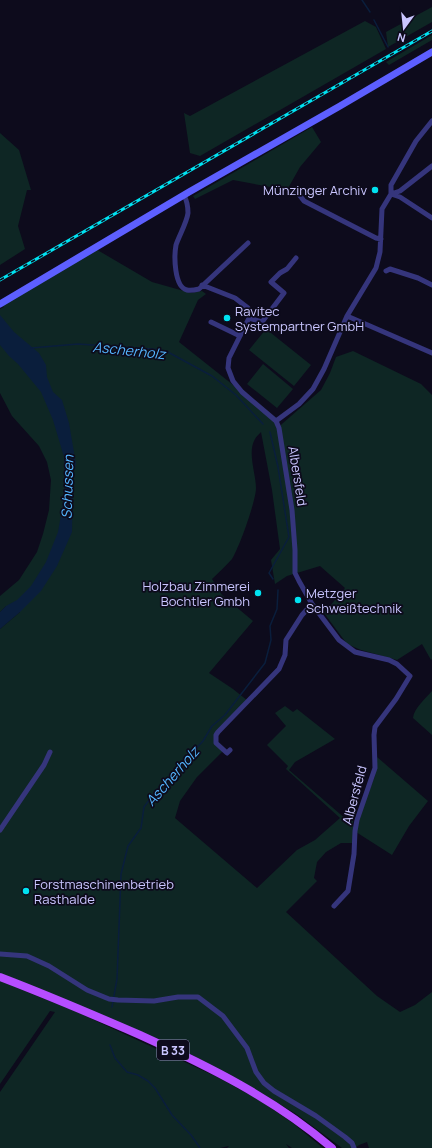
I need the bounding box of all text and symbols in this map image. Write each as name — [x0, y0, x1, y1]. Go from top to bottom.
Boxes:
north arrow — [384, 8, 424, 48]
text: N — [395, 30, 407, 46]
place label: Münzinger Archiv — [263, 181, 367, 199]
marker: Münzinger Archiv — [370, 185, 380, 195]
place label: Ravitec Systempartner GmbH — [235, 302, 364, 335]
marker: Ravitec Systempartner GmbH — [222, 313, 232, 323]
water label: Ascherholz — [92, 337, 168, 363]
street label: Albersfeld — [284, 445, 312, 507]
water label: Schussen — [56, 454, 78, 519]
place label: Holzbau Zimmerei Bochtler Gmbh — [142, 577, 250, 610]
place label: Metzger Schweißtechnik — [306, 584, 402, 617]
marker: Holzbau Zimmerei Bochtler Gmbh — [253, 588, 263, 598]
marker: Metzger Schweißtechnik — [293, 595, 303, 605]
water label: Ascherholz — [141, 741, 204, 810]
street label: Albersfeld — [337, 763, 371, 827]
place label: Forstmaschinenbetrieb Rasthalde — [34, 875, 174, 908]
marker: Forstmaschinenbetrieb Rasthalde — [21, 886, 31, 896]
road number: B 33 — [157, 1040, 189, 1060]

